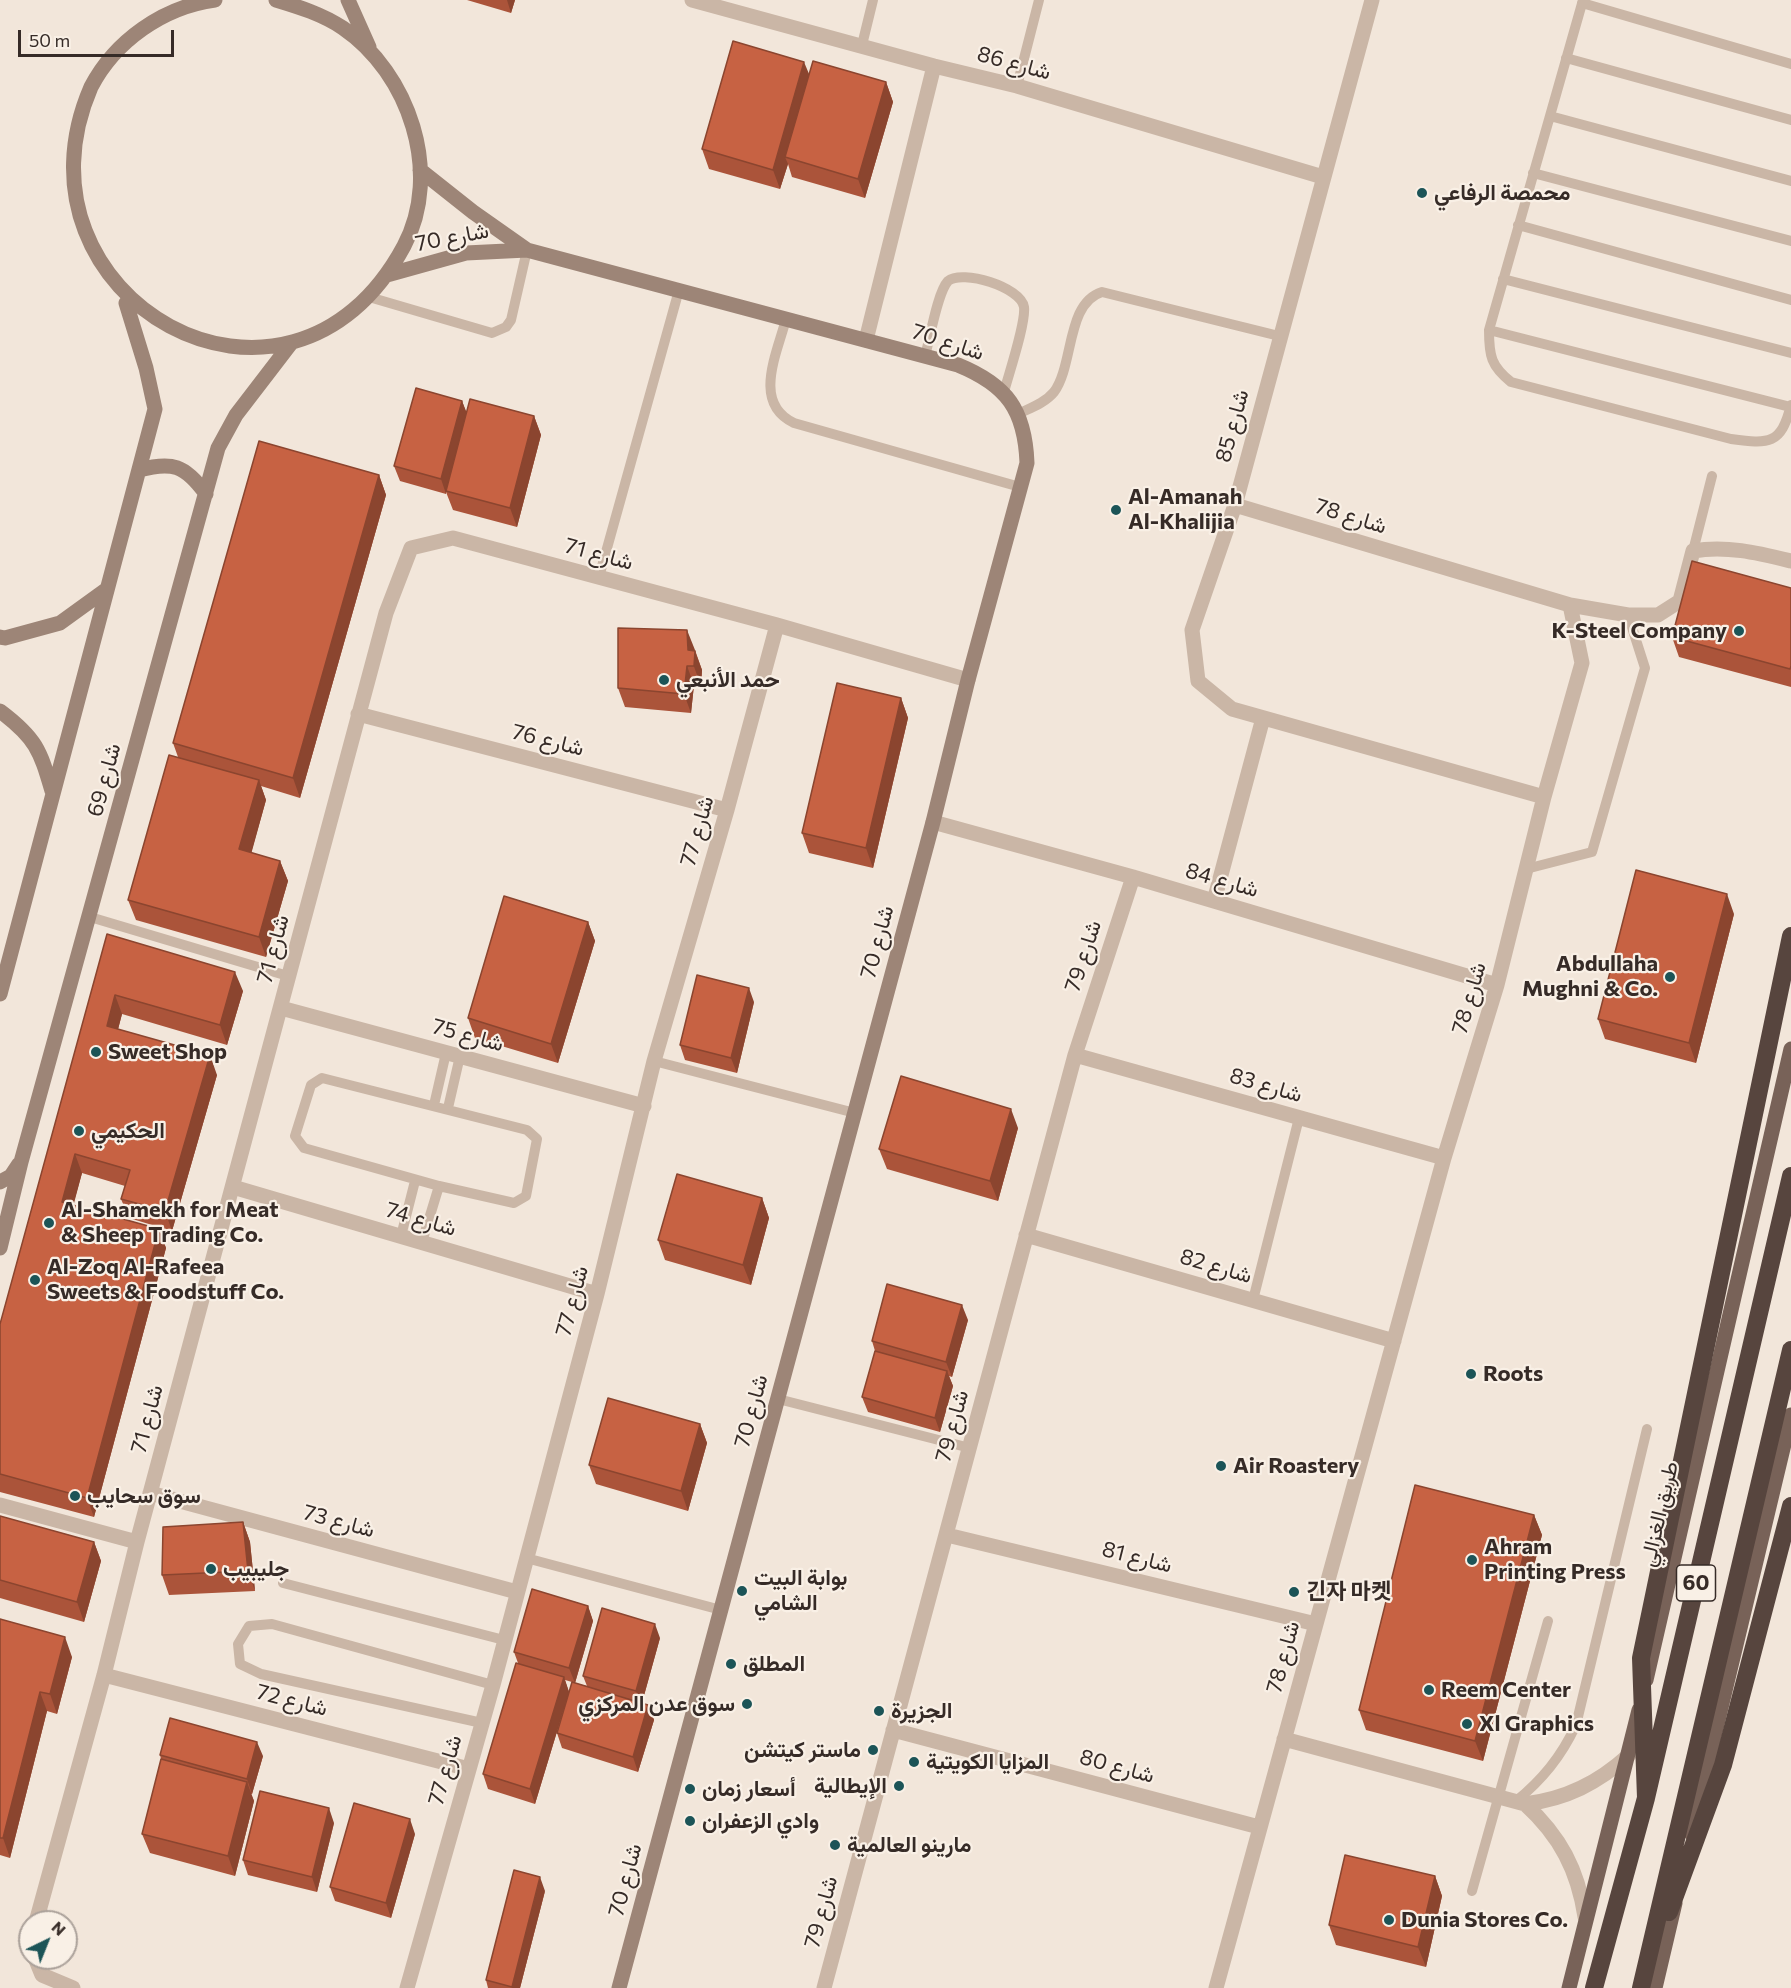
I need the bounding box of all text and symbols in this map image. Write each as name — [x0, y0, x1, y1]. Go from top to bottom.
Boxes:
scale bar — [21, 18, 177, 56]
text: 50 m — [29, 29, 70, 51]
street label: شارع 86 — [974, 41, 1054, 85]
place label: محمصة الرفاعي — [1434, 180, 1570, 206]
marker: محمصة الرفاعي — [1415, 186, 1429, 200]
street label: شارع 70 — [413, 217, 491, 257]
street label: شارع 70 — [909, 318, 987, 366]
street label: شارع 85 — [1210, 387, 1254, 465]
place label: Al-Amanah Al-Khalijia — [1128, 484, 1242, 536]
street label: شارع 78 — [1312, 493, 1390, 539]
marker: Al-Amanah Al-Khalijia — [1109, 503, 1123, 517]
street label: شارع 71 — [562, 532, 636, 576]
place label: K-Steel Company — [1551, 618, 1727, 644]
marker: K-Steel Company — [1732, 624, 1746, 638]
place label: حمد الأنبعي — [676, 667, 780, 693]
marker: حمد الأنبعي — [657, 673, 671, 687]
street label: شارع 76 — [509, 718, 587, 762]
street label: شارع 69 — [82, 740, 126, 820]
street label: شارع 77 — [674, 793, 720, 869]
street label: شارع 84 — [1182, 857, 1262, 903]
street label: شارع 70 — [855, 903, 899, 981]
street label: شارع 71 — [251, 912, 295, 986]
street label: شارع 79 — [1059, 917, 1107, 995]
place label: Abdullaha Mughni & Co. — [1522, 951, 1658, 1002]
street label: شارع 78 — [1446, 959, 1492, 1037]
marker: Abdullaha Mughni & Co. — [1663, 970, 1677, 984]
street label: شارع 75 — [429, 1013, 507, 1057]
place label: Sweet Shop — [108, 1039, 227, 1065]
marker: Sweet Shop — [89, 1045, 103, 1059]
street label: شارع 83 — [1227, 1062, 1305, 1108]
place label: الحكيمي — [91, 1118, 165, 1144]
marker: الحكيمي — [72, 1124, 86, 1138]
street label: شارع 74 — [383, 1196, 459, 1242]
place label: Al-Shamekh for Meat & Sheep Trading Co. — [61, 1197, 279, 1248]
marker: Al-Shamekh for Meat & Sheep Trading Co. — [42, 1216, 56, 1230]
street label: شارع 82 — [1177, 1243, 1255, 1289]
place label: Al-Zoq Al-Rafeea Sweets & Foodstuff Co. — [47, 1254, 284, 1306]
street label: شارع 77 — [550, 1263, 594, 1339]
marker: Al-Zoq Al-Rafeea Sweets & Foodstuff Co. — [28, 1273, 42, 1287]
place label: Roots — [1483, 1361, 1543, 1387]
marker: Roots — [1464, 1367, 1478, 1381]
street label: شارع 70 — [729, 1372, 773, 1450]
street label: شارع 71 — [125, 1382, 169, 1456]
street label: شارع 79 — [930, 1387, 974, 1465]
place label: Air Roastery — [1233, 1453, 1359, 1479]
marker: Air Roastery — [1214, 1459, 1228, 1473]
street label: طريق الغزالي — [1634, 1459, 1684, 1569]
place label: سوق سحايب — [87, 1483, 201, 1509]
marker: سوق سحايب — [68, 1489, 82, 1503]
street label: شارع 73 — [301, 1499, 377, 1543]
place label: Ahram Printing Press — [1484, 1534, 1626, 1586]
street label: شارع 81 — [1099, 1536, 1175, 1578]
marker: Ahram Printing Press — [1465, 1553, 1479, 1567]
place label: جليبيب — [223, 1556, 289, 1582]
marker: جليبيب — [204, 1562, 218, 1576]
place label: بوابة البيت الشامي — [754, 1565, 848, 1616]
road number: 60 — [1676, 1565, 1716, 1601]
place label: 긴자 마켓 — [1306, 1579, 1391, 1605]
marker: بوابة البيت الشامي — [735, 1584, 749, 1598]
marker: 긴자 마켓 — [1287, 1585, 1301, 1599]
street label: شارع 78 — [1261, 1618, 1305, 1696]
place label: المطلق — [743, 1651, 805, 1677]
marker: المطلق — [724, 1657, 738, 1671]
place label: Reem Center — [1441, 1677, 1571, 1703]
street label: شارع 72 — [254, 1678, 330, 1722]
marker: Reem Center — [1422, 1683, 1436, 1697]
place label: سوق عدن المركزي — [578, 1691, 735, 1717]
marker: سوق عدن المركزي — [740, 1697, 754, 1711]
place label: الجزيرة — [891, 1698, 953, 1724]
marker: الجزيرة — [872, 1704, 886, 1718]
place label: Xl Graphics — [1479, 1711, 1594, 1737]
marker: Xl Graphics — [1460, 1717, 1474, 1731]
street label: شارع 77 — [422, 1732, 468, 1808]
place label: ماستر كيتشن — [744, 1737, 861, 1763]
marker: ماستر كيتشن — [866, 1743, 880, 1757]
street label: شارع 80 — [1077, 1743, 1157, 1789]
place label: المزايا الكويتية — [926, 1749, 1049, 1775]
marker: المزايا الكويتية — [907, 1755, 921, 1769]
place label: الإيطالية — [814, 1773, 887, 1799]
place label: أسعار زمان — [702, 1776, 796, 1802]
marker: الإيطالية — [892, 1779, 906, 1793]
marker: أسعار زمان — [683, 1782, 697, 1796]
place label: وادي الزعفران — [702, 1808, 819, 1834]
marker: وادي الزعفران — [683, 1814, 697, 1828]
place label: مارينو العالمية — [847, 1832, 971, 1858]
marker: مارينو العالمية — [828, 1838, 842, 1852]
street label: شارع 70 — [603, 1841, 647, 1919]
street label: شارع 79 — [799, 1873, 843, 1951]
place label: Dunia Stores Co. — [1401, 1907, 1568, 1933]
north arrow — [18, 1910, 78, 1970]
marker: Dunia Stores Co. — [1382, 1913, 1396, 1927]
text: N — [48, 1917, 70, 1939]

